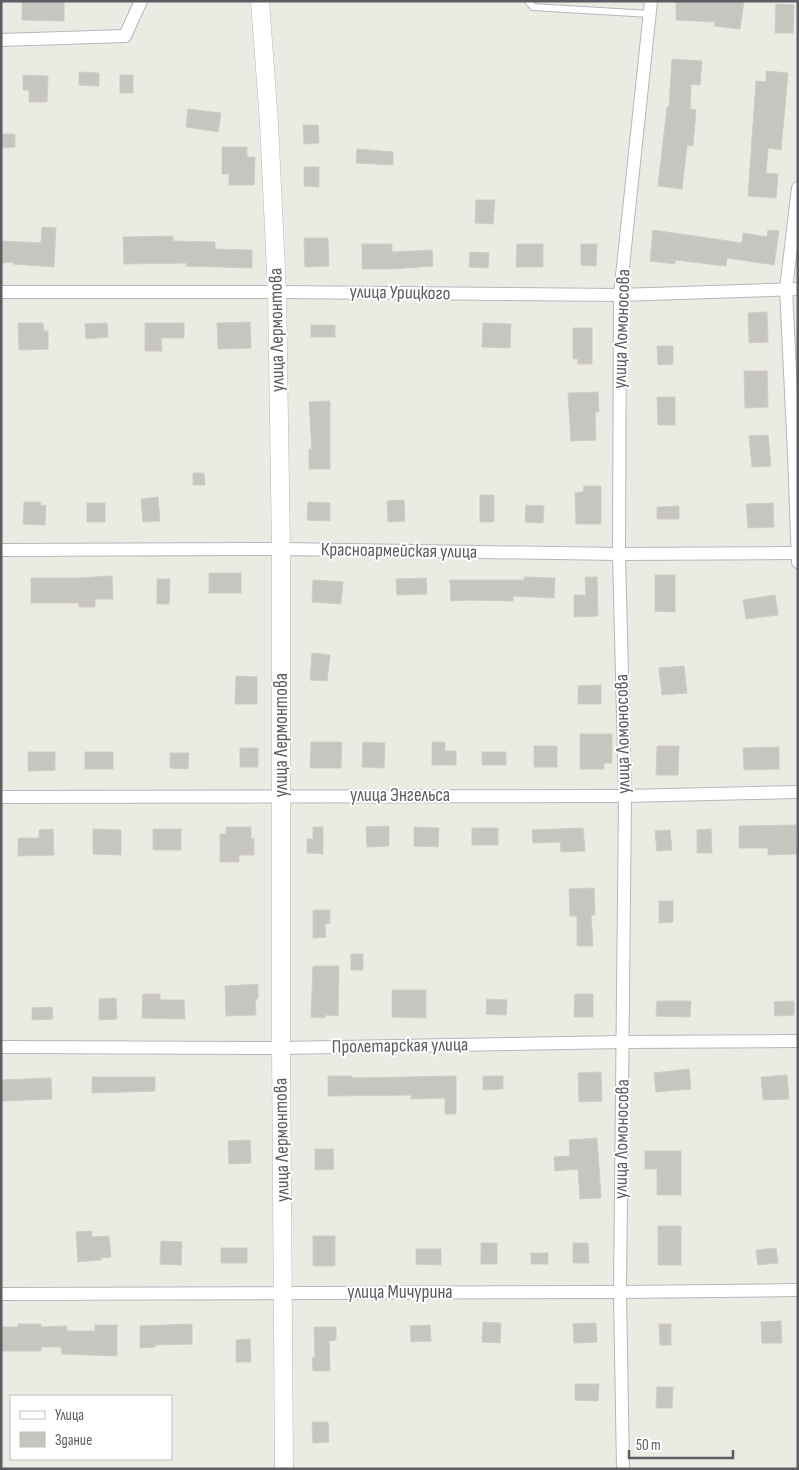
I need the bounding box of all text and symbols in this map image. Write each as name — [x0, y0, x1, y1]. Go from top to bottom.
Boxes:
street label: улица Лермонтова — [264, 268, 290, 392]
street label: улица Ломоносова — [608, 269, 636, 389]
street label: улица Урицкого — [349, 281, 451, 305]
street label: Красноармейская улица — [321, 538, 477, 564]
street label: улица Лермонтова — [270, 673, 293, 797]
street label: улица Ломоносова — [610, 674, 636, 794]
street label: улица Энгельса — [350, 784, 450, 807]
street label: Пролетарская улица — [331, 1033, 469, 1059]
street label: улица Лермонтова — [269, 1078, 295, 1202]
street label: улица Ломоносова — [609, 1079, 635, 1199]
street label: улица Мичурина — [347, 1281, 453, 1304]
legend — [10, 1395, 172, 1460]
text: Улица — [55, 1406, 84, 1425]
scale bar — [629, 1428, 733, 1460]
text: Здание — [55, 1431, 92, 1450]
text: 50 m — [636, 1436, 661, 1455]

